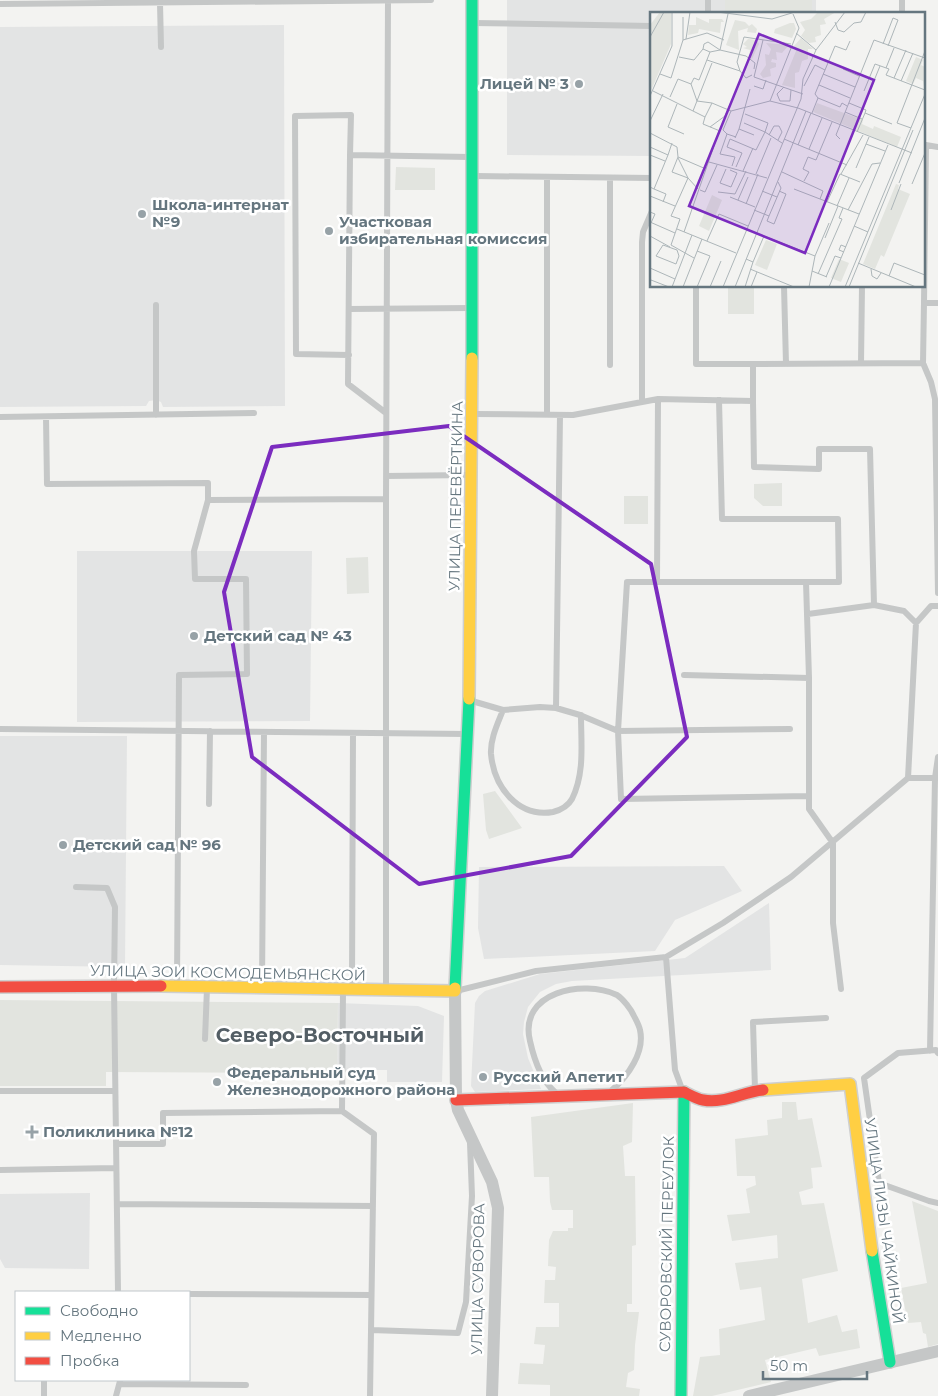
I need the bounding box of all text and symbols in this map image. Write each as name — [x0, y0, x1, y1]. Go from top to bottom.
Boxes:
inset map — [650, 12, 926, 288]
place label: Лицей № 3 — [480, 74, 569, 93]
marker: Лицей № 3 — [573, 78, 585, 90]
place label: Школа-интернат №9 — [152, 195, 289, 231]
marker: Школа-интернат №9 — [136, 208, 148, 220]
place label: Участковая избирательная комиссия — [339, 212, 547, 248]
marker: Участковая избирательная комиссия — [323, 225, 335, 237]
street label: УЛИЦА ПЕРЕВЁРТКИНА — [444, 401, 467, 591]
place label: Детский сад № 43 — [204, 626, 352, 645]
marker: Детский сад № 43 — [188, 630, 200, 642]
place label: Детский сад № 96 — [73, 835, 221, 854]
marker: Детский сад № 96 — [57, 839, 69, 851]
street label: УЛИЦА ЗОИ КОСМОДЕМЬЯНСКОЙ — [90, 961, 366, 984]
district label: Северо-Восточный — [216, 1023, 424, 1047]
place label: Федеральный суд Железнодорожного района — [227, 1063, 455, 1099]
place label: Русский Апетит — [493, 1067, 624, 1086]
marker: Русский Апетит — [477, 1071, 489, 1083]
marker: Федеральный суд Железнодорожного района — [211, 1076, 223, 1088]
street label: УЛИЦА ЛИЗЫ ЧАЙКИНОЙ — [861, 1117, 908, 1325]
place label: Поликлиника №12 — [43, 1122, 193, 1141]
marker: Поликлиника №12 — [25, 1125, 39, 1139]
street label: СУВОРОВСКИЙ ПЕРЕУЛОК — [655, 1135, 678, 1352]
street label: УЛИЦА СУВОРОВА — [467, 1203, 488, 1355]
legend — [15, 1291, 190, 1381]
text: Свободно — [60, 1301, 138, 1320]
text: Медленно — [60, 1326, 142, 1345]
scale bar — [763, 1348, 867, 1380]
text: Пробка — [60, 1351, 119, 1370]
text: 50 m — [770, 1356, 808, 1375]

